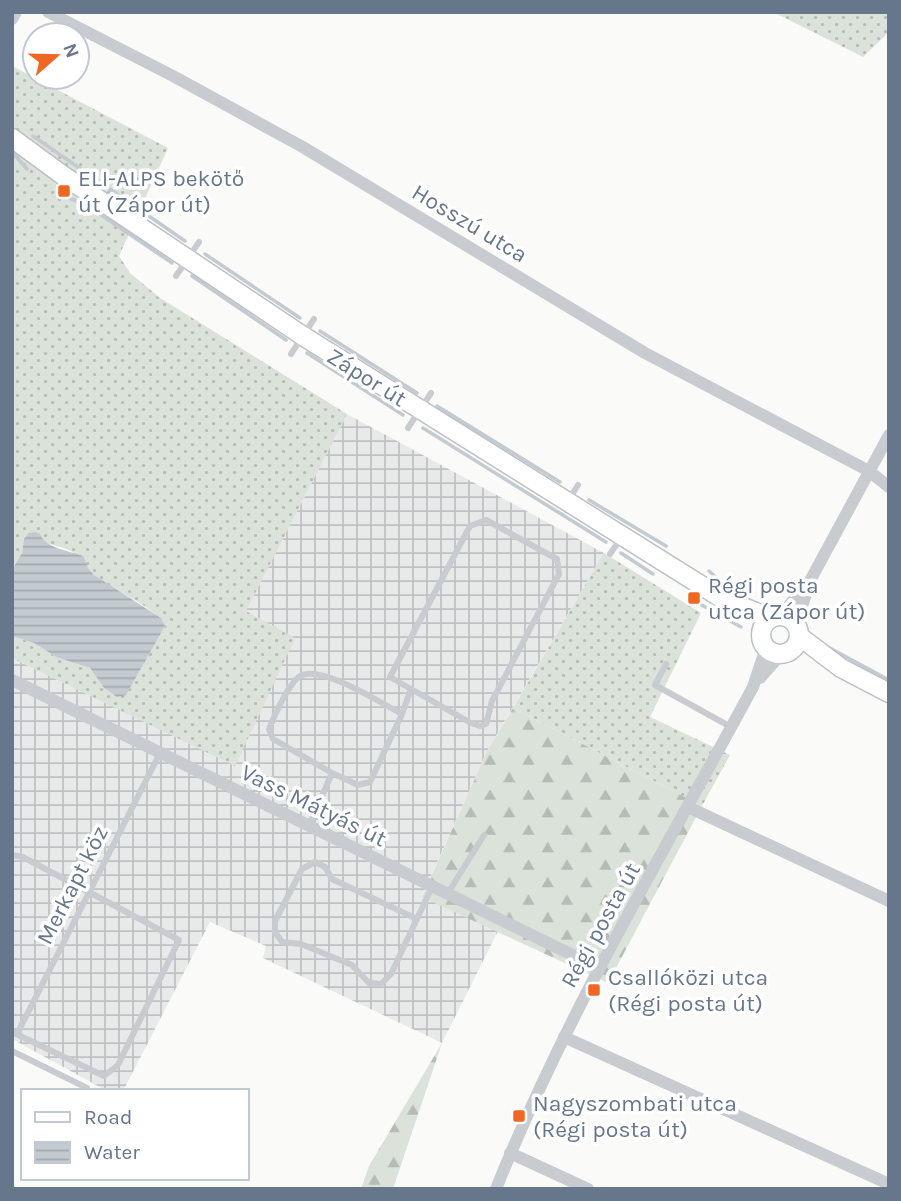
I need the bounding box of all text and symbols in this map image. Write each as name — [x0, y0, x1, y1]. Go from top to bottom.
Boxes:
north arrow — [21, 21, 91, 91]
text: N — [58, 40, 84, 61]
place label: ELI-ALPS bekötő út (Zápor út) — [78, 165, 244, 218]
street label: Hosszú utca — [407, 179, 532, 268]
marker: ELI-ALPS bekötő út (Zápor út) — [56, 183, 72, 199]
street label: Zápor út — [322, 342, 412, 413]
place label: Régi posta utca (Zápor út) — [708, 572, 866, 625]
marker: Régi posta utca (Zápor út) — [686, 590, 702, 606]
street label: Vass Mátyás út — [237, 759, 391, 853]
street label: Merkapt köz — [31, 822, 114, 949]
street label: Régi posta út — [555, 858, 646, 992]
place label: Csallóközi utca (Régi posta út) — [608, 964, 768, 1017]
marker: Csallóközi utca (Régi posta út) — [586, 982, 602, 998]
legend — [21, 1089, 248, 1180]
place label: Nagyszombati utca (Régi posta út) — [533, 1090, 737, 1143]
text: Road — [84, 1105, 132, 1129]
marker: Nagyszombati utca (Régi posta út) — [511, 1108, 527, 1124]
text: Water — [84, 1140, 140, 1164]

